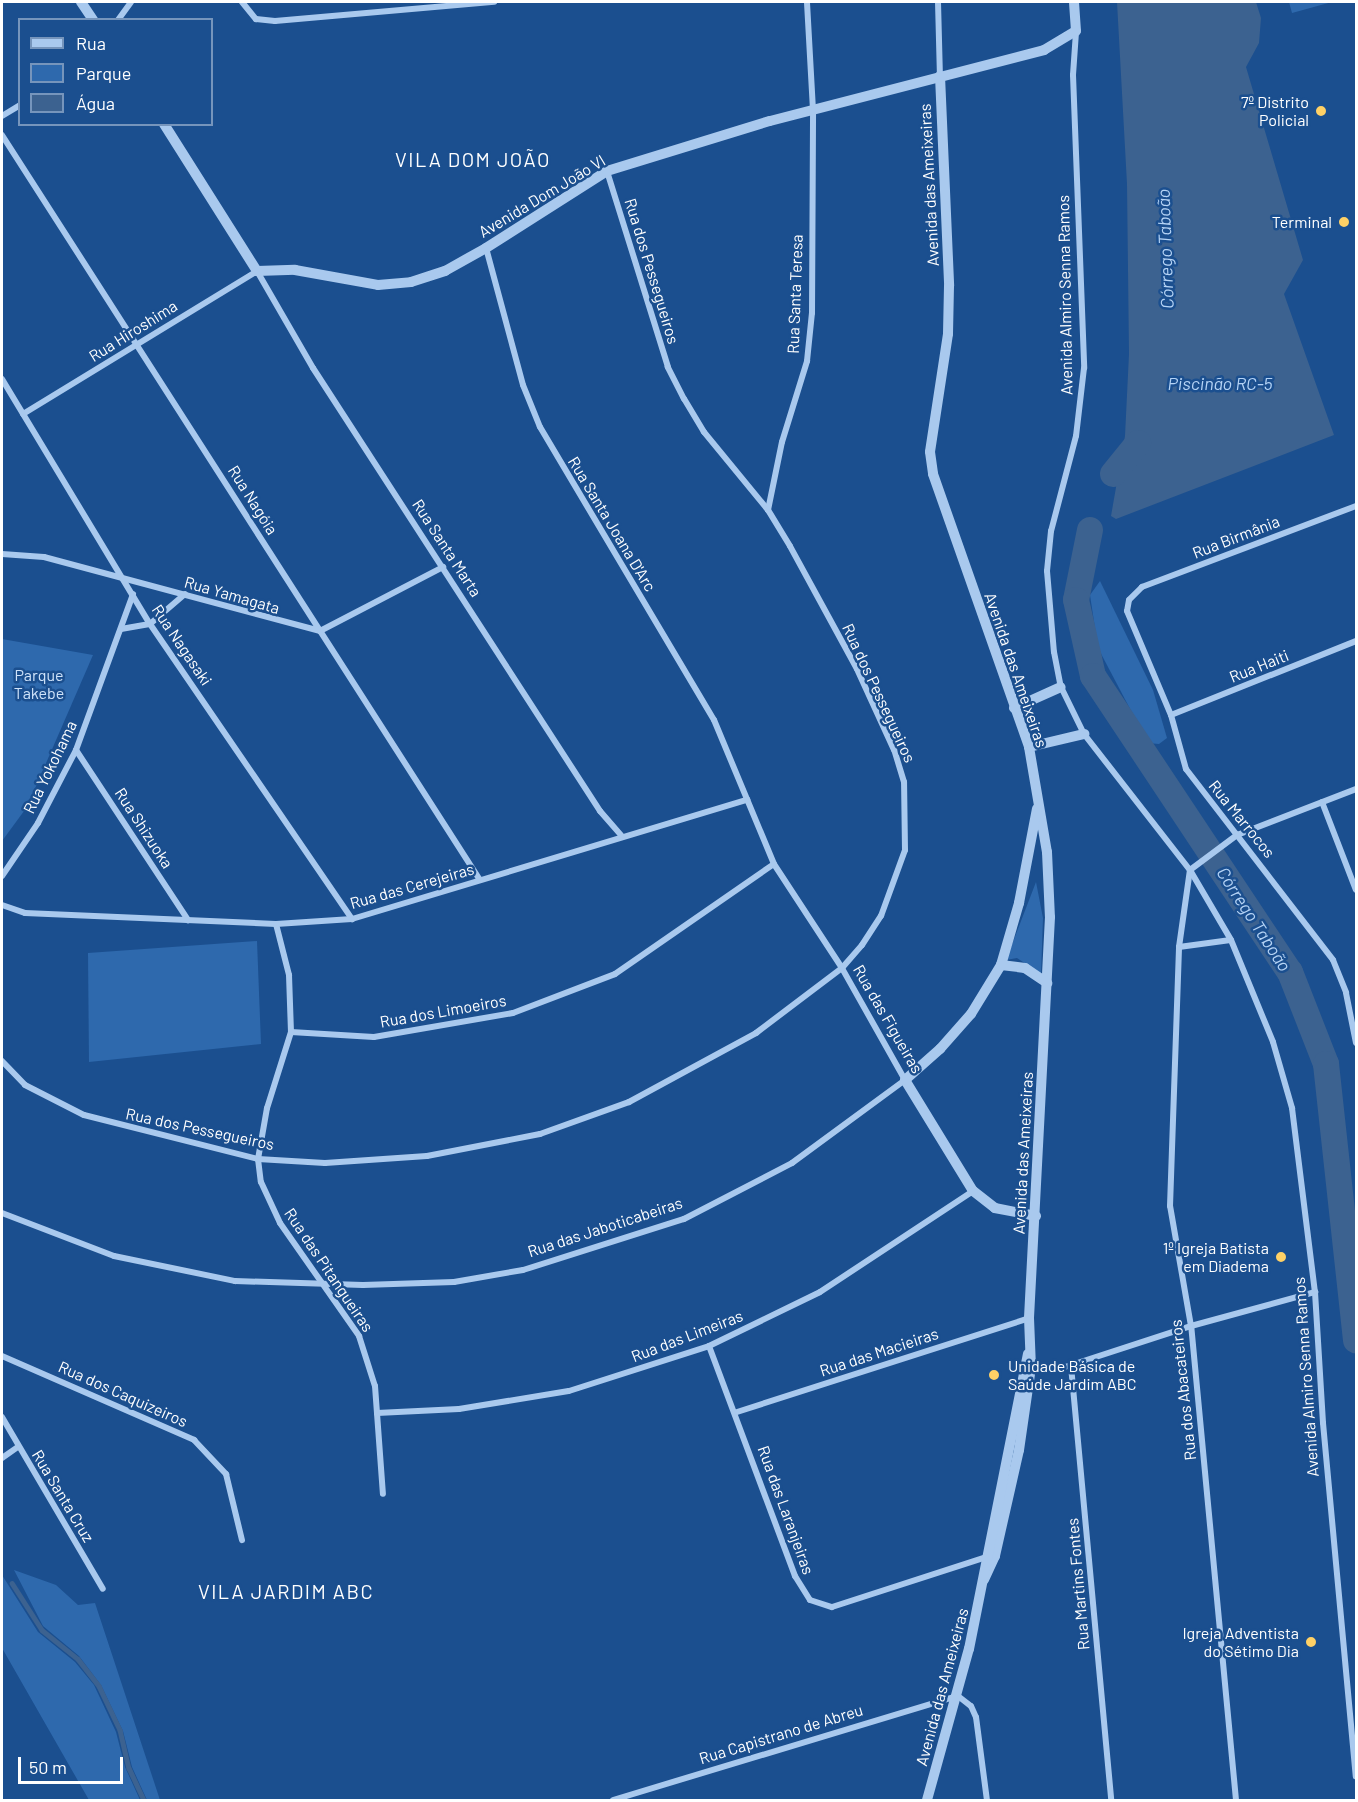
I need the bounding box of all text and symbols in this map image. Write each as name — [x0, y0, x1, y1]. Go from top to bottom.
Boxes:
legend — [18, 18, 213, 126]
text: Rua — [76, 32, 106, 54]
text: Parque — [76, 62, 131, 84]
text: Água — [76, 92, 115, 114]
place label: 7º Distrito Policial — [1241, 92, 1309, 130]
street label: Avenida das Ameixeiras — [915, 103, 943, 267]
marker: 7º Distrito Policial — [1314, 104, 1328, 118]
district label: VILA DOM JOÃO — [395, 147, 551, 171]
street label: Avenida Dom João VI — [475, 151, 609, 241]
water label: Córrego Taboão — [1152, 189, 1178, 309]
street label: Avenida Almiro Senna Ramos — [1054, 195, 1076, 395]
street label: Rua dos Pessegueiros — [621, 196, 683, 346]
place label: Terminal — [1272, 212, 1332, 232]
marker: Terminal — [1337, 215, 1351, 229]
street label: Rua Santa Teresa — [783, 234, 807, 354]
street label: Rua Hiroshima — [85, 296, 181, 366]
water label: Piscinão RC-5 — [1167, 372, 1273, 394]
street label: Rua Santa Joana D'Arc — [564, 453, 660, 595]
street label: Rua Nagóia — [224, 462, 282, 538]
street label: Rua Santa Marta — [408, 496, 486, 600]
street label: Rua Birmânia — [1190, 512, 1282, 562]
street label: Rua Yamagata — [182, 572, 282, 618]
street label: Avenida das Ameixeiras — [980, 590, 1052, 750]
street label: Rua Nagasaki — [148, 601, 216, 689]
street label: Rua dos Pessegueiros — [838, 620, 920, 766]
street label: Rua Haiti — [1226, 645, 1292, 687]
park label: Parque Takebe — [14, 665, 64, 703]
street label: Rua Yokohama — [19, 717, 81, 817]
street label: Rua Marrocos — [1205, 776, 1279, 862]
street label: Rua Shizuoka — [111, 784, 177, 872]
street label: Rua das Cerejeiras — [348, 859, 476, 913]
water label: Córrego Taboão — [1212, 863, 1296, 975]
street label: Rua das Figueiras — [849, 961, 927, 1077]
street label: Rua dos Limoeiros — [378, 990, 508, 1032]
street label: Avenida das Ameixeiras — [1009, 1071, 1037, 1235]
street label: Rua dos Pessegueiros — [124, 1104, 276, 1154]
street label: Rua das Jaboticabeiras — [525, 1193, 685, 1261]
street label: Rua das Pitangueiras — [280, 1204, 378, 1336]
place label: 1º Igreja Batista em Diadema — [1163, 1238, 1269, 1276]
marker: 1º Igreja Batista em Diadema — [1274, 1250, 1288, 1264]
street label: Avenida Almiro Senna Ramos — [1289, 1276, 1323, 1478]
street label: Rua das Limeiras — [628, 1306, 746, 1366]
street label: Rua dos Abacateiros — [1166, 1319, 1200, 1461]
street label: Rua das Macieiras — [817, 1324, 941, 1380]
place label: Unidade Básica de Saúde Jardim ABC — [1008, 1356, 1136, 1394]
street label: Rua dos Caquizeiros — [55, 1357, 191, 1431]
marker: Unidade Básica de Saúde Jardim ABC — [985, 1366, 1003, 1384]
street label: Rua das Laranjeiras — [754, 1443, 818, 1577]
street label: Rua Santa Cruz — [28, 1446, 98, 1546]
street label: Rua Martins Fontes — [1063, 1517, 1093, 1651]
district label: VILA JARDIM ABC — [198, 1579, 374, 1603]
street label: Avenida das Ameixeiras — [912, 1606, 972, 1768]
place label: Igreja Adventista do Sétimo Dia — [1182, 1623, 1299, 1661]
marker: Igreja Adventista do Sétimo Dia — [1304, 1635, 1318, 1649]
street label: Rua Capistrano de Abreu — [697, 1700, 865, 1768]
scale bar — [21, 1745, 126, 1783]
text: 50 m — [29, 1756, 67, 1778]

